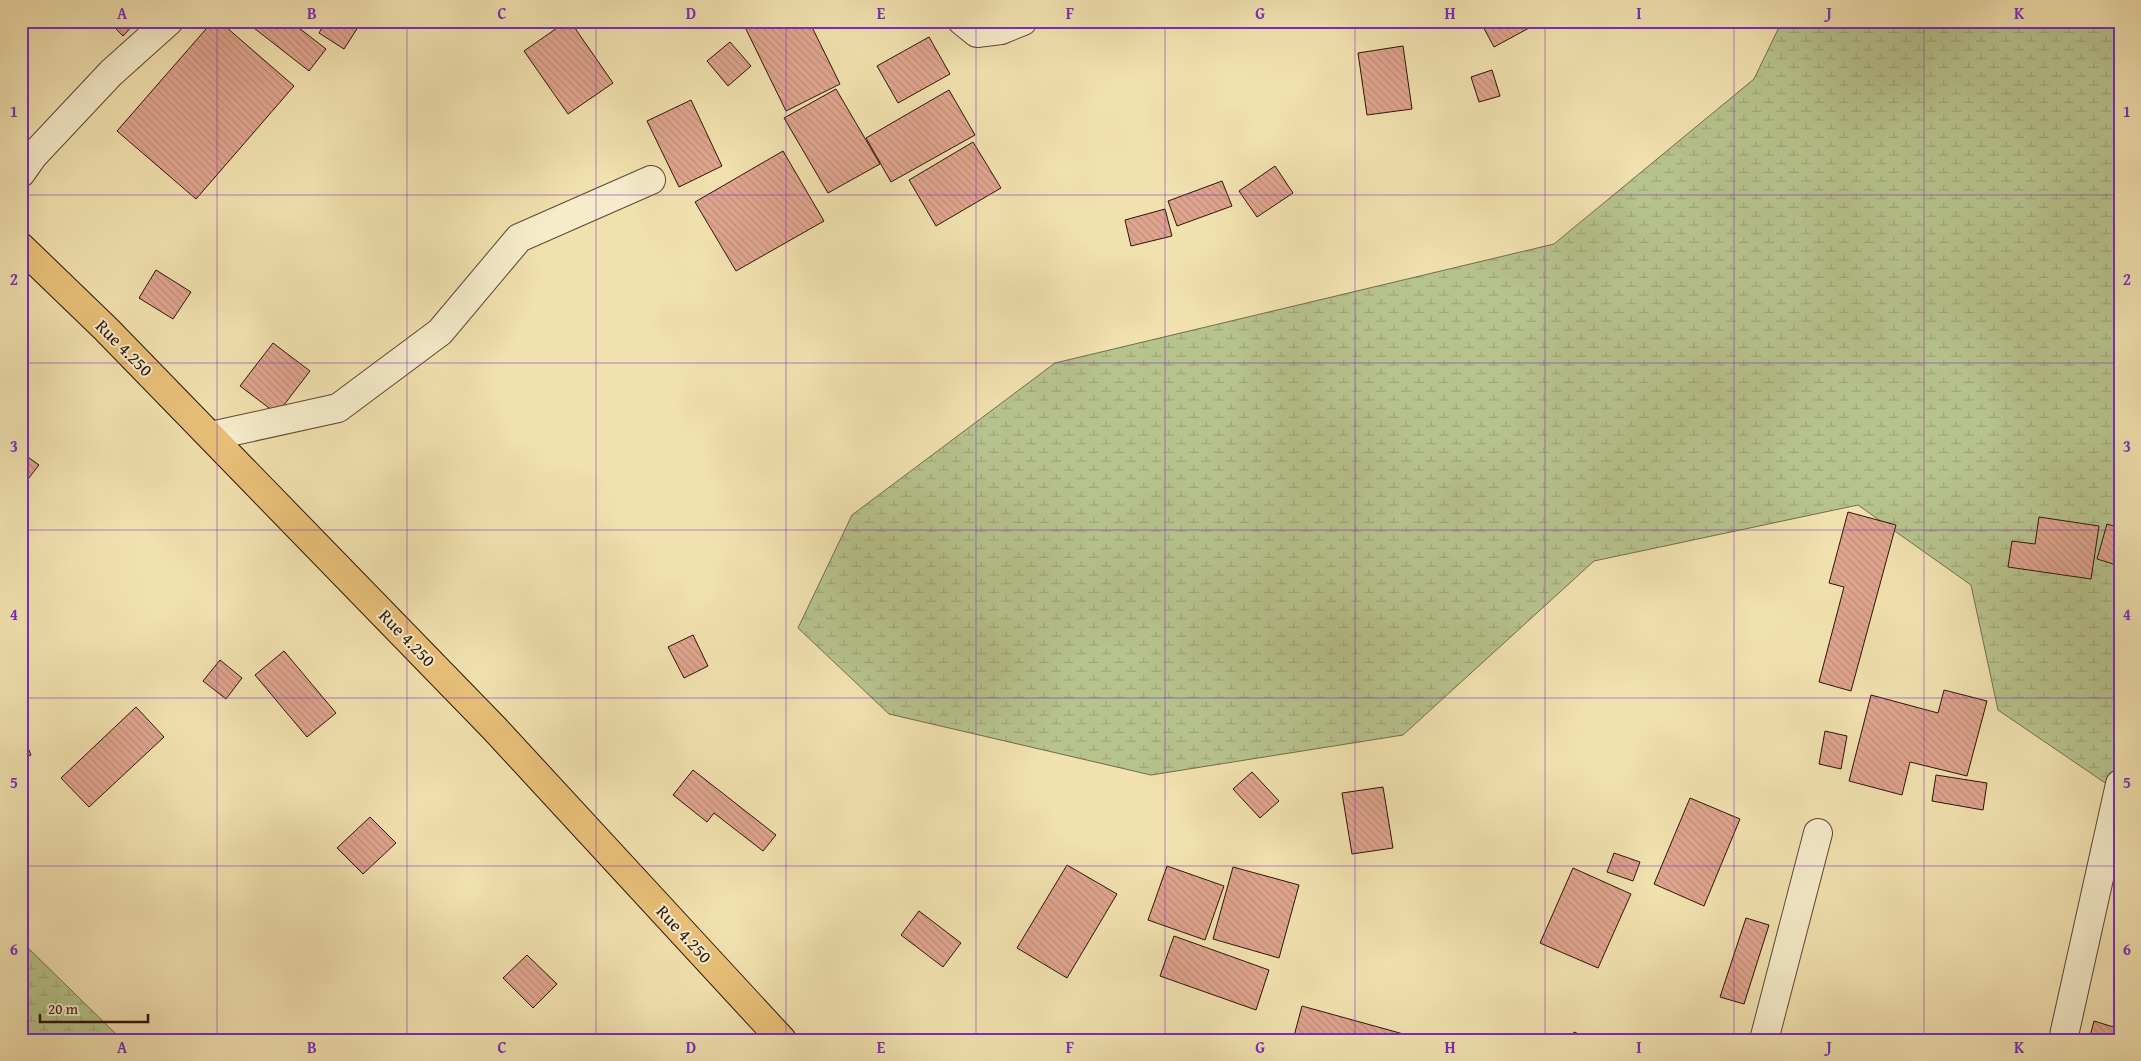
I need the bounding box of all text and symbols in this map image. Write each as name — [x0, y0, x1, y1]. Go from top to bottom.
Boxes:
text: A — [117, 1, 128, 25]
text: B — [307, 1, 317, 25]
text: C — [497, 1, 507, 25]
text: D — [686, 1, 696, 25]
text: E — [877, 1, 886, 25]
text: F — [1066, 1, 1074, 25]
text: G — [1255, 1, 1265, 25]
text: H — [1444, 1, 1456, 25]
text: I — [1636, 1, 1642, 25]
text: J — [1823, 1, 1832, 25]
text: K — [2014, 1, 2025, 25]
text: 1 — [10, 99, 18, 123]
text: 1 — [2123, 99, 2131, 123]
text: 2 — [10, 267, 18, 291]
text: 2 — [2123, 267, 2131, 291]
street label: Rue 4.250 — [90, 313, 159, 383]
text: 3 — [10, 434, 18, 458]
text: 3 — [2123, 434, 2131, 458]
text: 4 — [10, 602, 18, 626]
text: 4 — [2123, 602, 2131, 626]
street label: Rue 4.250 — [373, 603, 442, 673]
text: 5 — [10, 770, 18, 794]
text: 5 — [2123, 770, 2131, 794]
street label: Rue 4.250 — [650, 898, 719, 969]
text: 6 — [10, 937, 18, 961]
text: 6 — [2123, 937, 2131, 961]
scale bar — [40, 991, 148, 1023]
text: 20 m — [48, 998, 79, 1019]
text: A — [117, 1035, 128, 1059]
text: B — [307, 1035, 317, 1059]
text: C — [497, 1035, 507, 1059]
text: D — [686, 1035, 696, 1059]
text: E — [877, 1035, 886, 1059]
text: F — [1066, 1035, 1074, 1059]
text: G — [1255, 1035, 1265, 1059]
text: H — [1444, 1035, 1456, 1059]
text: I — [1636, 1035, 1642, 1059]
text: J — [1823, 1035, 1832, 1059]
text: K — [2014, 1035, 2025, 1059]

